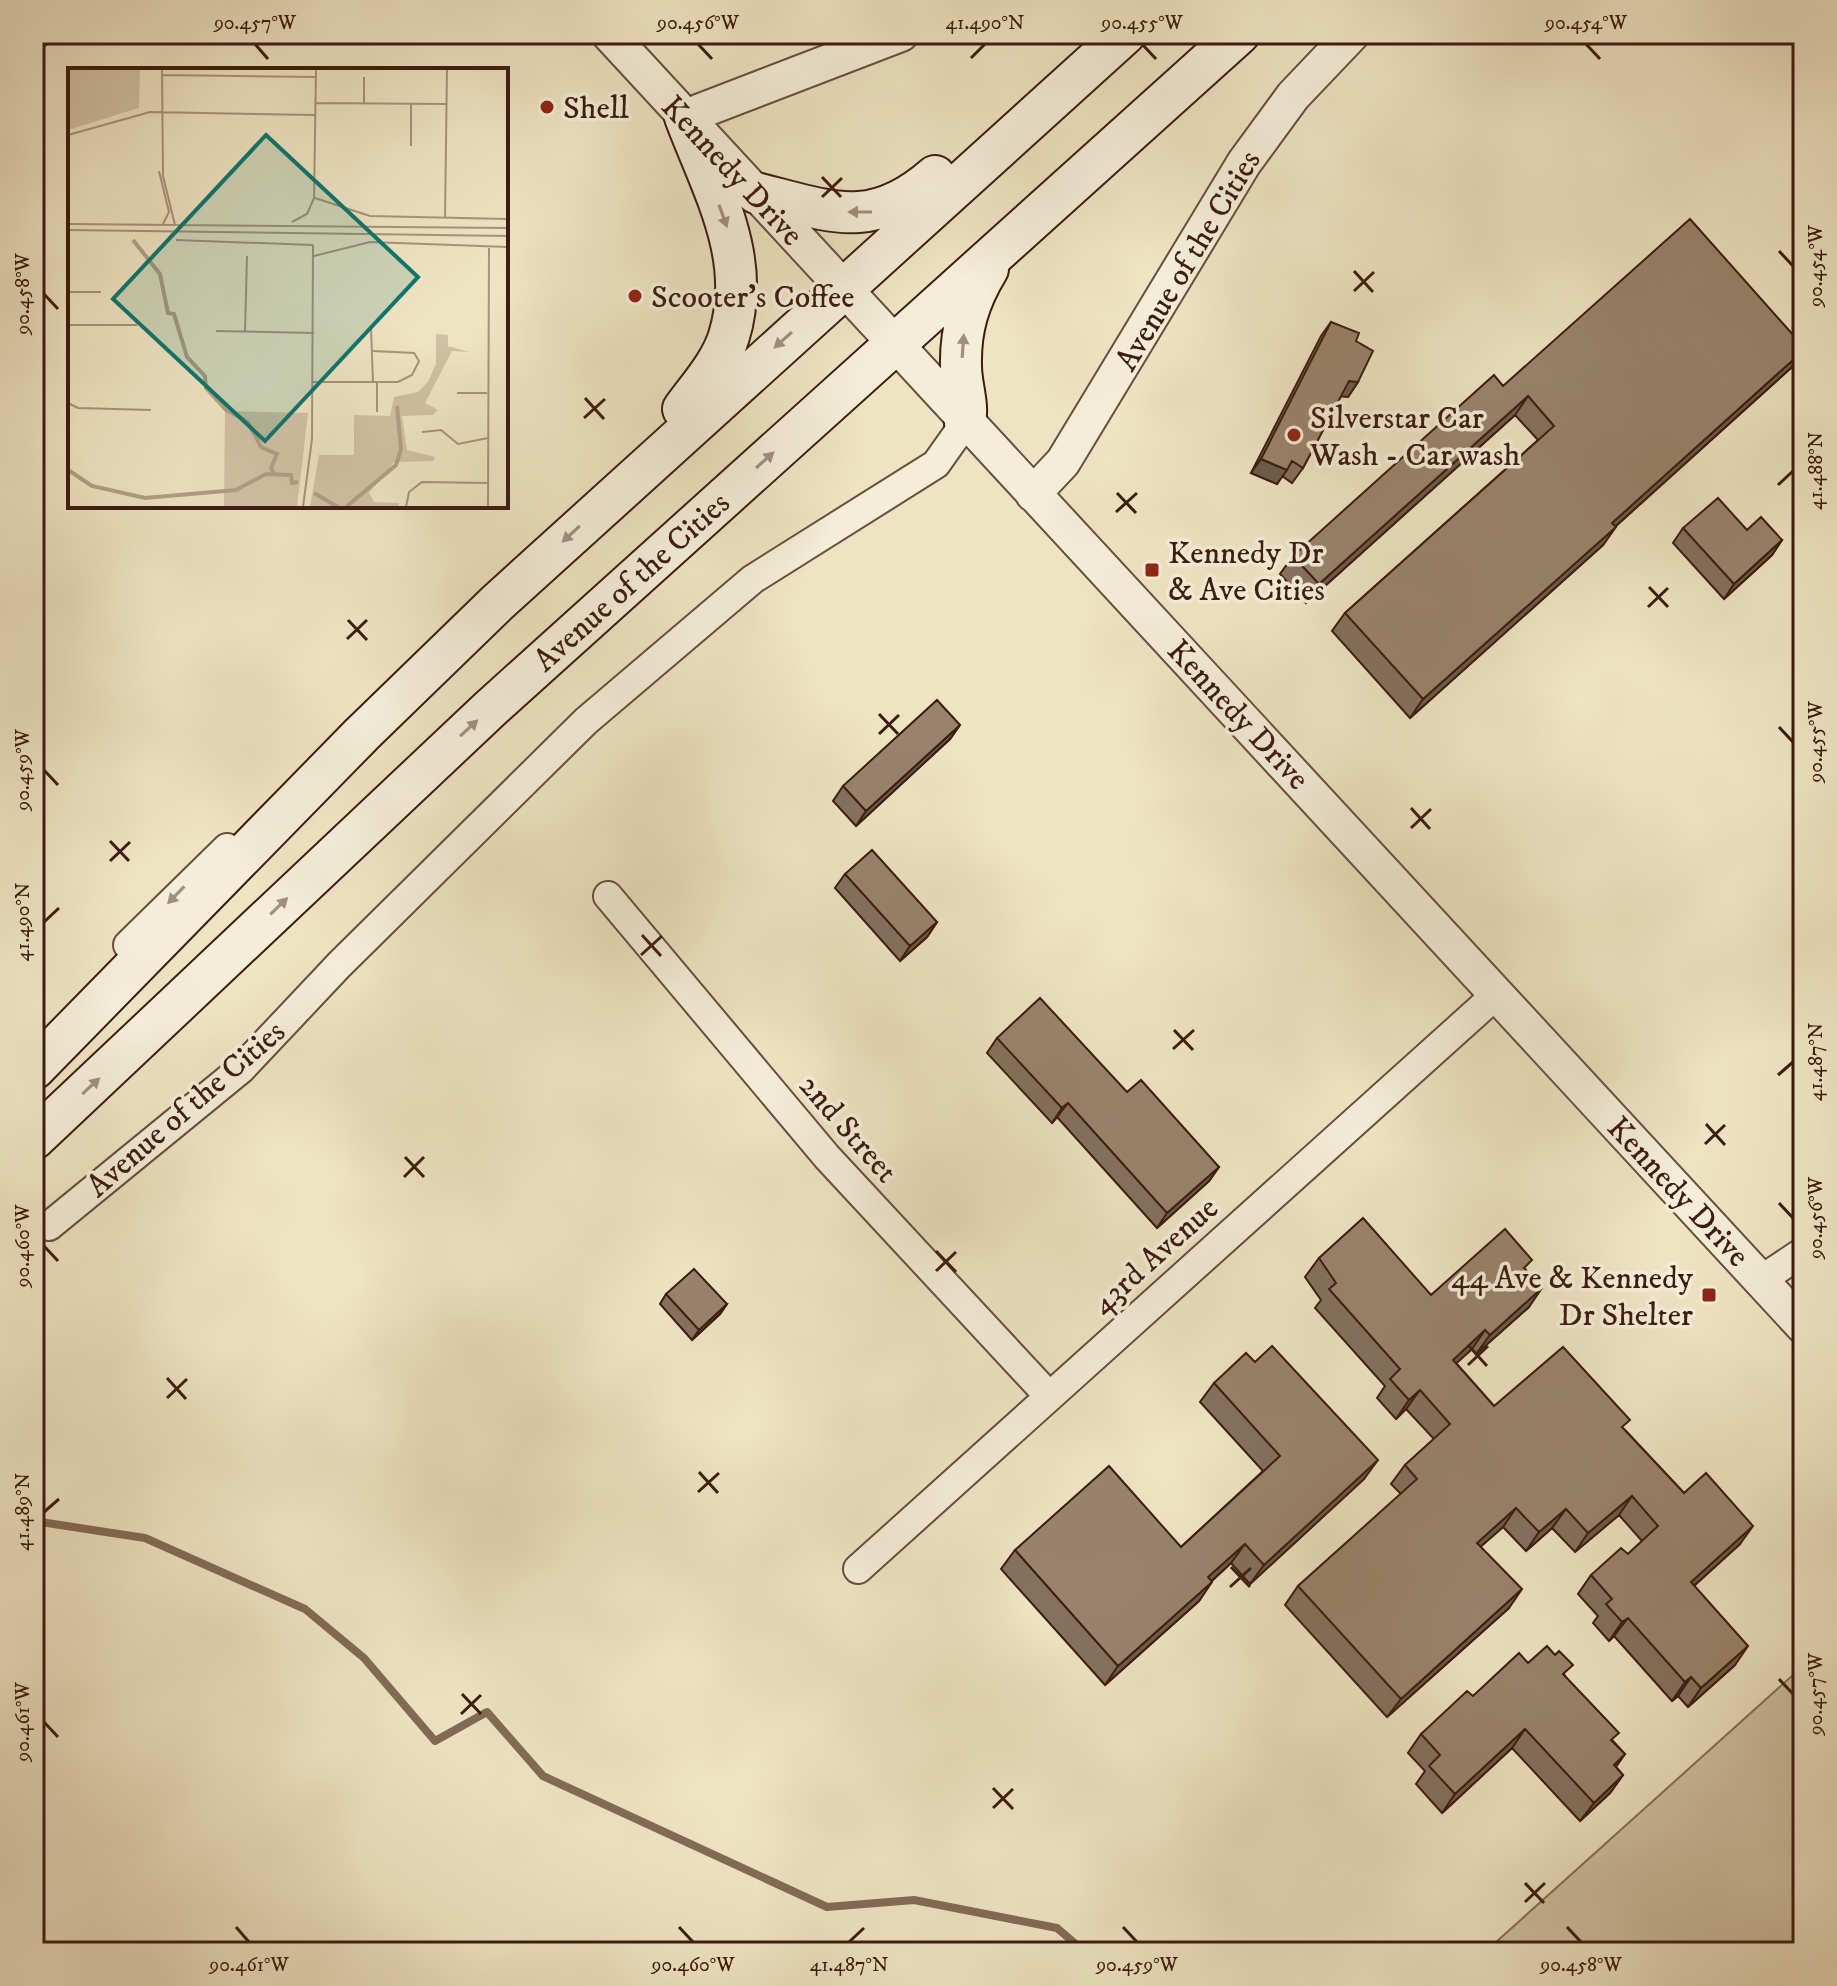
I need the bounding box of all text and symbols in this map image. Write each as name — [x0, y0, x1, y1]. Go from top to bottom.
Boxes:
text: 90.457°W — [213, 11, 297, 36]
text: 90.456°W — [656, 11, 740, 36]
text: 41.490°N — [946, 11, 1024, 36]
text: 90.455°W — [1100, 11, 1184, 36]
text: 90.454°W — [1544, 11, 1628, 36]
inset map — [68, 68, 508, 508]
street label: Kennedy Drive — [652, 88, 811, 255]
place label: Shell — [563, 89, 629, 129]
marker: Shell — [538, 98, 556, 116]
street label: Avenue of the Cities — [1107, 143, 1270, 379]
one-way arrow — [717, 204, 729, 228]
one-way arrow — [847, 206, 872, 218]
text: 90.454°W — [1804, 224, 1829, 308]
text: 90.458°W — [11, 252, 36, 336]
place label: Scooter's Coffee — [651, 278, 855, 318]
marker: Scooter's Coffee — [626, 287, 644, 305]
one-way arrow — [774, 331, 793, 349]
one-way arrow — [956, 332, 969, 358]
place label: Silverstar Car Wash - Car wash — [1309, 399, 1521, 476]
marker: Silverstar Car Wash - Car wash — [1285, 426, 1303, 444]
text: 41.488°N — [1804, 432, 1829, 510]
one-way arrow — [756, 451, 775, 469]
street label: Avenue of the Cities — [526, 484, 739, 681]
one-way arrow — [561, 525, 580, 543]
place label: Kennedy Dr & Ave Cities — [1168, 534, 1325, 611]
marker: Kennedy Dr & Ave Cities — [1143, 561, 1161, 579]
street label: Kennedy Drive — [1158, 632, 1317, 799]
text: 90.455°W — [1804, 700, 1829, 784]
one-way arrow — [459, 720, 478, 738]
text: 90.459°W — [11, 728, 36, 812]
text: 41.490°N — [11, 883, 36, 961]
one-way arrow — [167, 885, 186, 904]
one-way arrow — [269, 897, 288, 916]
street label: Avenue of the Cities — [79, 1012, 294, 1207]
text: 41.487°N — [1804, 1023, 1829, 1101]
street label: 2nd Street — [789, 1067, 906, 1192]
one-way arrow — [81, 1077, 100, 1095]
street label: Kennedy Drive — [1598, 1109, 1757, 1276]
text: 90.456°W — [1804, 1176, 1829, 1260]
street label: 43rd Avenue — [1084, 1189, 1227, 1324]
text: 90.460°W — [11, 1204, 36, 1289]
place label: 44 Ave & Kennedy Dr Shelter — [1451, 1259, 1694, 1336]
marker: 44 Ave & Kennedy Dr Shelter — [1700, 1286, 1718, 1304]
text: 41.489°N — [11, 1473, 36, 1551]
text: 90.457°W — [1804, 1652, 1829, 1736]
text: 90.461°W — [11, 1682, 36, 1763]
text: 90.461°W — [208, 1953, 289, 1978]
text: 90.460°W — [650, 1953, 735, 1978]
text: 41.487°N — [810, 1953, 888, 1978]
text: 90.459°W — [1095, 1953, 1179, 1978]
text: 90.458°W — [1539, 1953, 1623, 1978]

